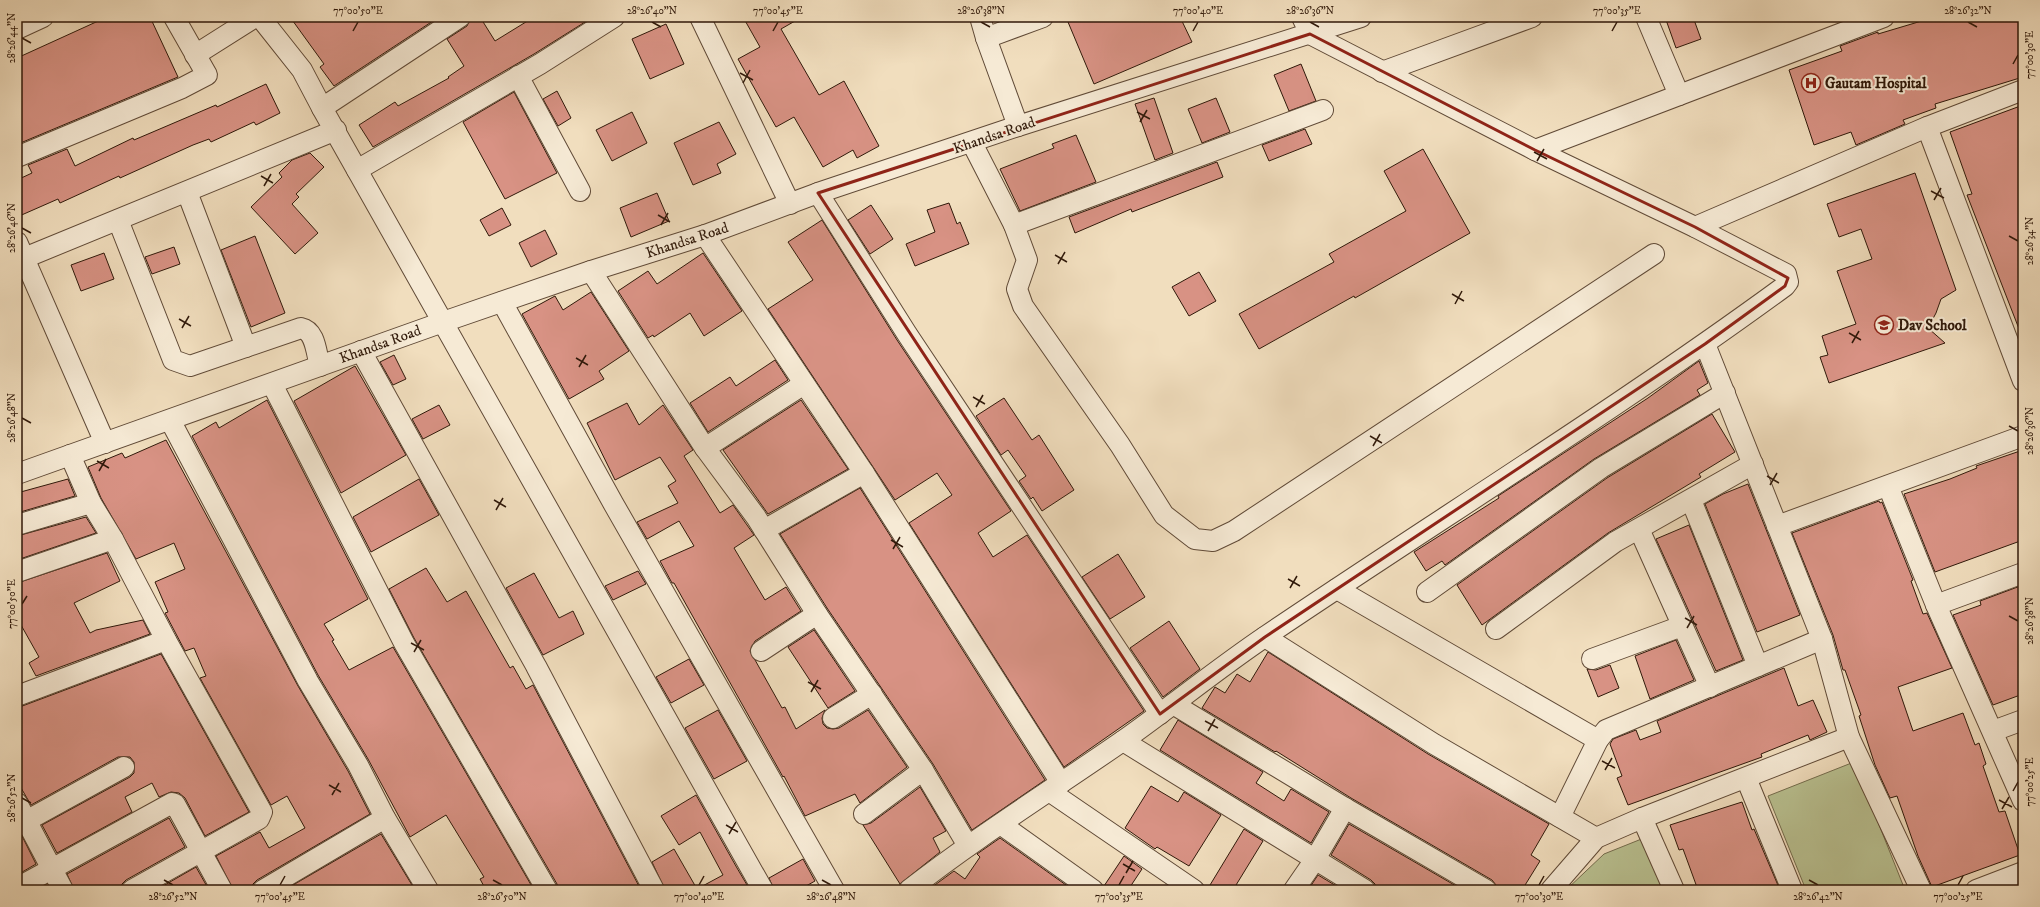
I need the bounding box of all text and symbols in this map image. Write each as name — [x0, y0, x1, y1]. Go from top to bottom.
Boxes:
text: 77°00'50"E — [333, 5, 383, 17]
text: 28°26'40"N — [627, 5, 677, 17]
text: 77°00'45"E — [753, 5, 803, 17]
text: 28°26'38"N — [957, 5, 1005, 17]
text: 77°00'40"E — [1173, 5, 1223, 17]
text: 28°26'36"N — [1286, 5, 1334, 17]
text: 77°00'35"E — [1593, 5, 1641, 17]
text: 28°26'32"N — [1944, 5, 1992, 17]
text: 28°26'44"N — [6, 13, 18, 63]
text: 77°00'30"E — [2024, 31, 2036, 79]
hospital icon: Gautam Hospital — [1800, 72, 1822, 94]
place label: Gautam Hospital — [1825, 74, 1927, 93]
street label: Khandsa Road — [951, 112, 1038, 158]
text: 28°26'46"N — [6, 203, 18, 253]
text: 28°26'34"N — [2024, 217, 2036, 265]
street label: Khandsa Road — [643, 218, 731, 263]
school or university icon: Dav School — [1873, 314, 1895, 336]
place label: Dav School — [1898, 316, 1967, 335]
street label: Khandsa Road — [337, 321, 424, 368]
text: 28°26'48"N — [6, 393, 18, 443]
text: 28°26'36"N — [2024, 407, 2036, 455]
text: 77°00'50"E — [6, 579, 18, 629]
text: 28°26'38"N — [2024, 597, 2036, 645]
text: 77°00'25"E — [2024, 758, 2036, 806]
text: 28°26'52"N — [6, 774, 18, 822]
text: 28°26'52"N — [149, 891, 197, 903]
text: 77°00'45"E — [255, 891, 305, 903]
text: 28°26'50"N — [477, 891, 527, 903]
text: 77°00'40"E — [674, 891, 724, 903]
text: 28°26'48"N — [806, 891, 856, 903]
text: 77°00'35"E — [1095, 891, 1143, 903]
text: 77°00'30"E — [1515, 891, 1563, 903]
text: 28°26'42"N — [1793, 891, 1843, 903]
text: 77°00'25"E — [1934, 891, 1982, 903]

